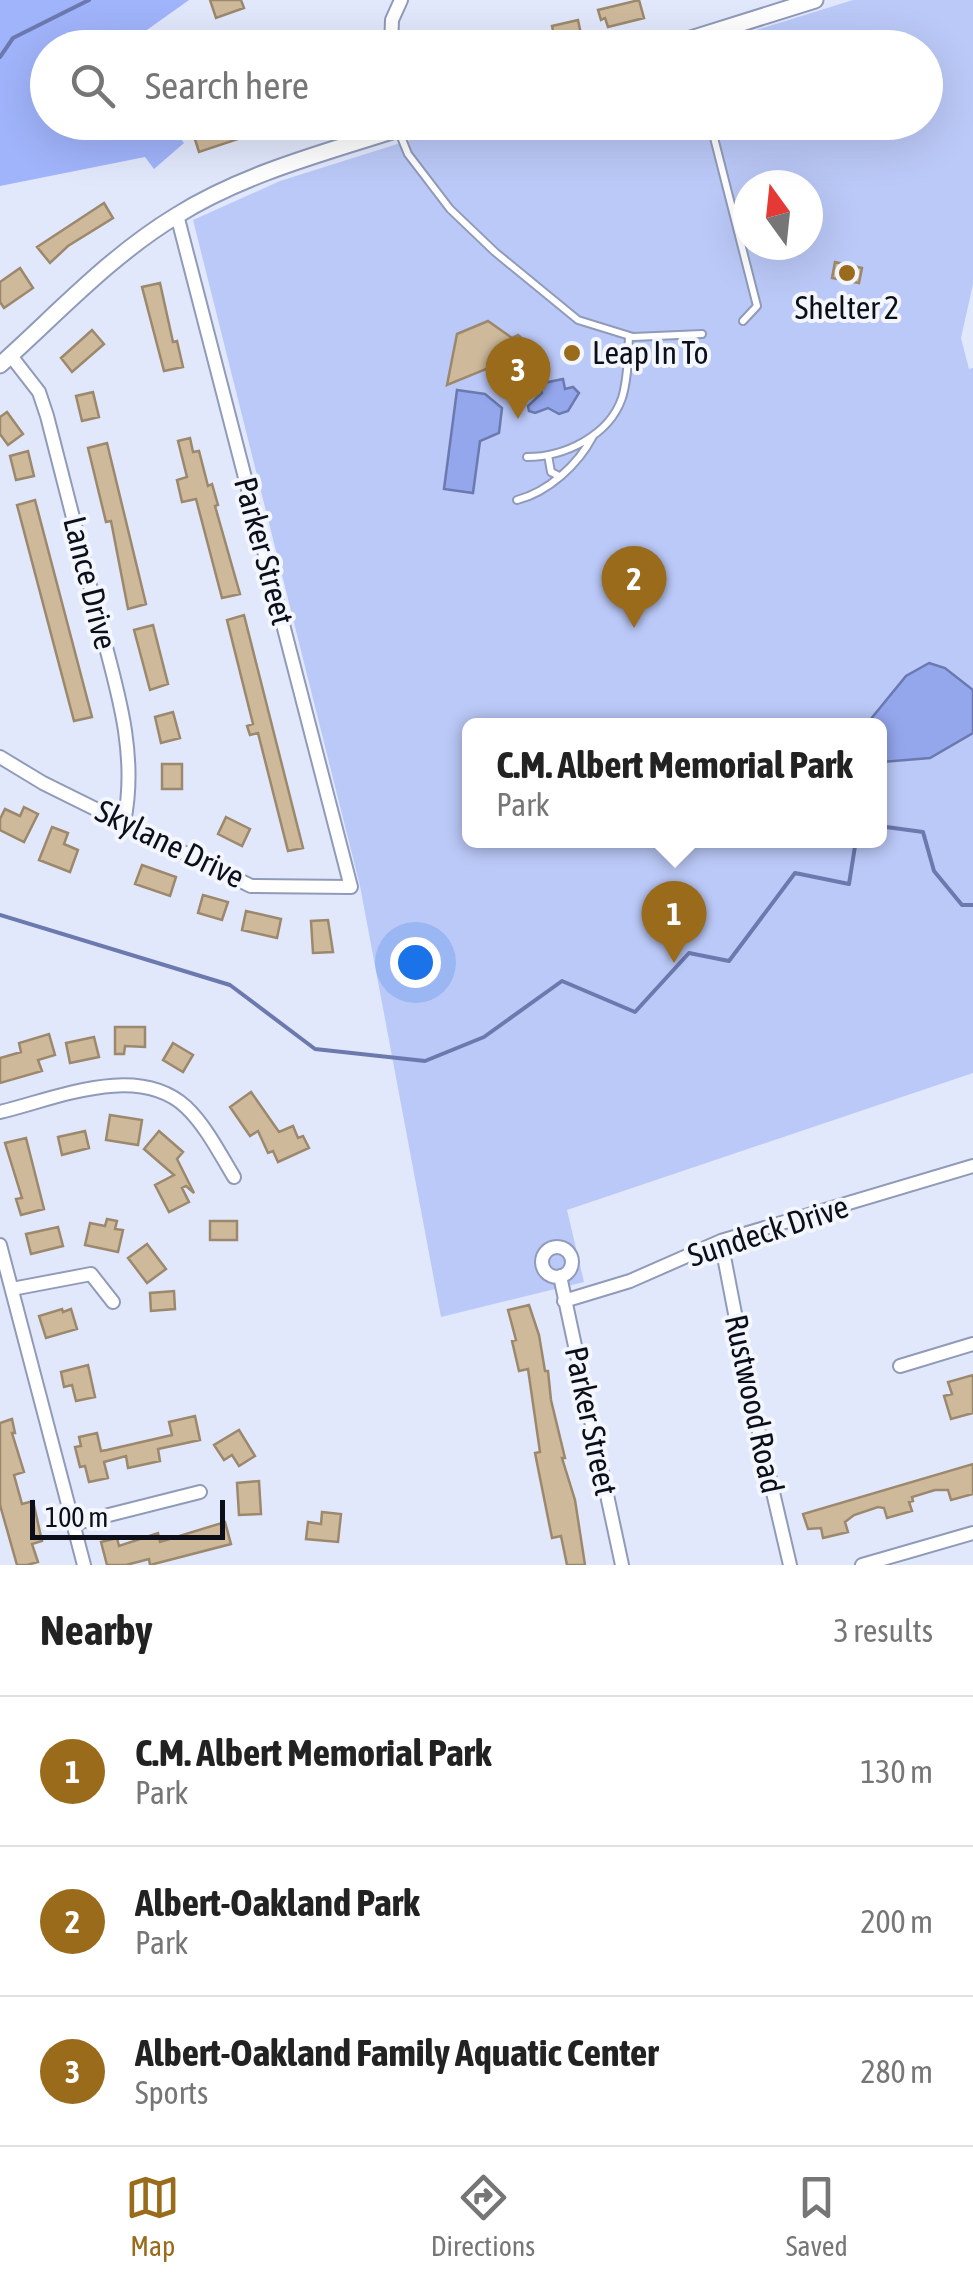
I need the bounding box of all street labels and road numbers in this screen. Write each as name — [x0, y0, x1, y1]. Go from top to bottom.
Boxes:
street label: Parker Street — [227, 473, 302, 629]
street label: Lance Drive — [56, 513, 125, 653]
street label: Skylane Drive — [90, 792, 251, 895]
street label: Sundeck Drive — [683, 1187, 853, 1274]
street label: Rustwood Road — [718, 1311, 791, 1497]
street label: Parker Street — [558, 1343, 625, 1499]

